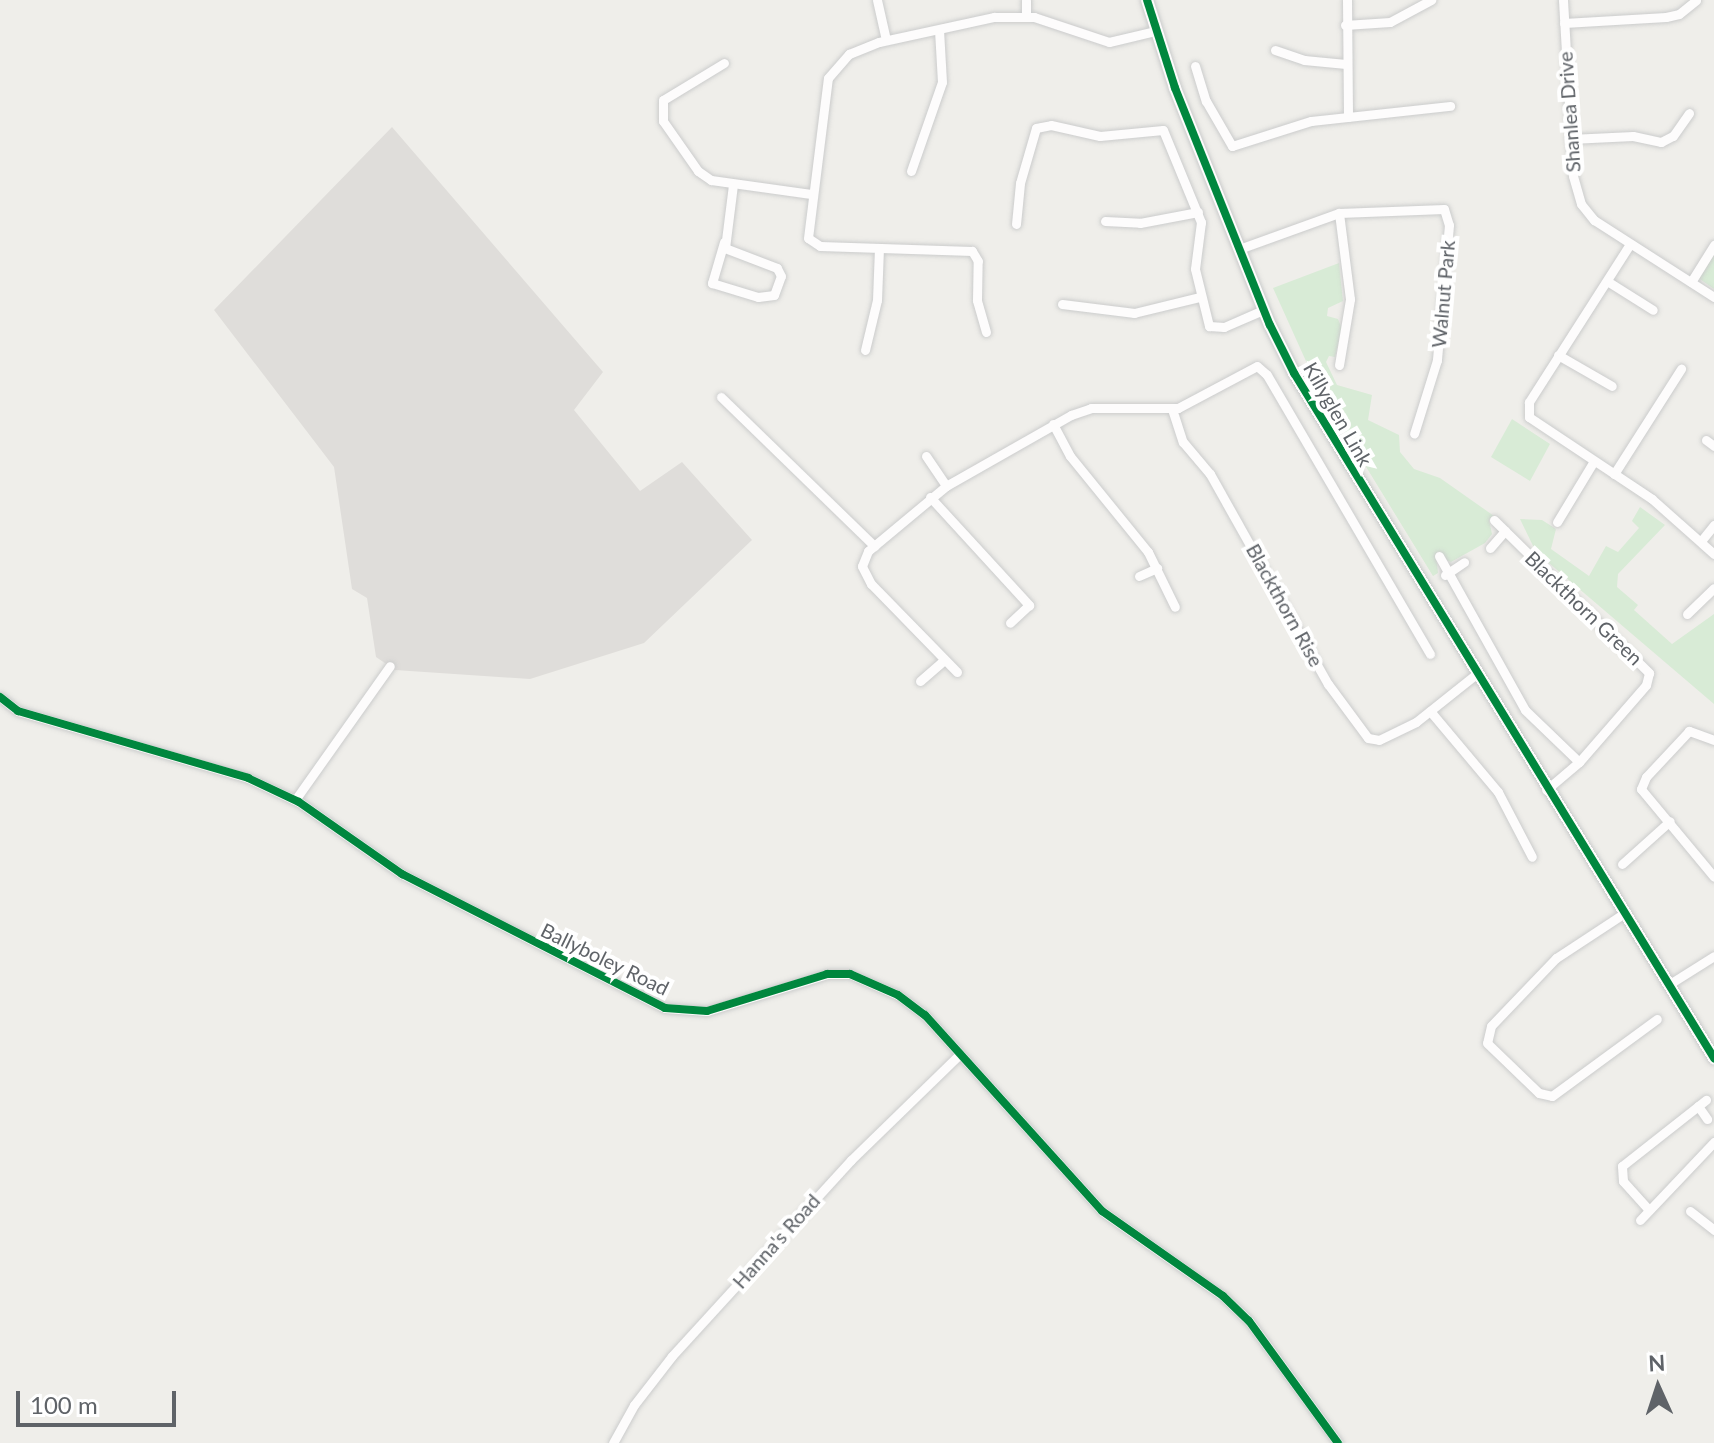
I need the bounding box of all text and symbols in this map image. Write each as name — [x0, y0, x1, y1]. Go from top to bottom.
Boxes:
street label: Shanlea Drive — [1553, 51, 1585, 173]
street label: Walnut Park — [1426, 239, 1460, 349]
street label: Killyglen Link — [1299, 358, 1377, 470]
street label: Blackthorn Rise — [1241, 539, 1329, 671]
street label: Blackthorn Green — [1520, 546, 1648, 670]
street label: Ballyboley Road — [537, 918, 673, 1000]
street label: Hanna's Road — [727, 1189, 825, 1293]
north arrow — [1618, 1347, 1698, 1427]
text: N — [1648, 1349, 1666, 1376]
scale bar — [20, 1375, 180, 1425]
text: 100 m — [30, 1390, 98, 1419]

